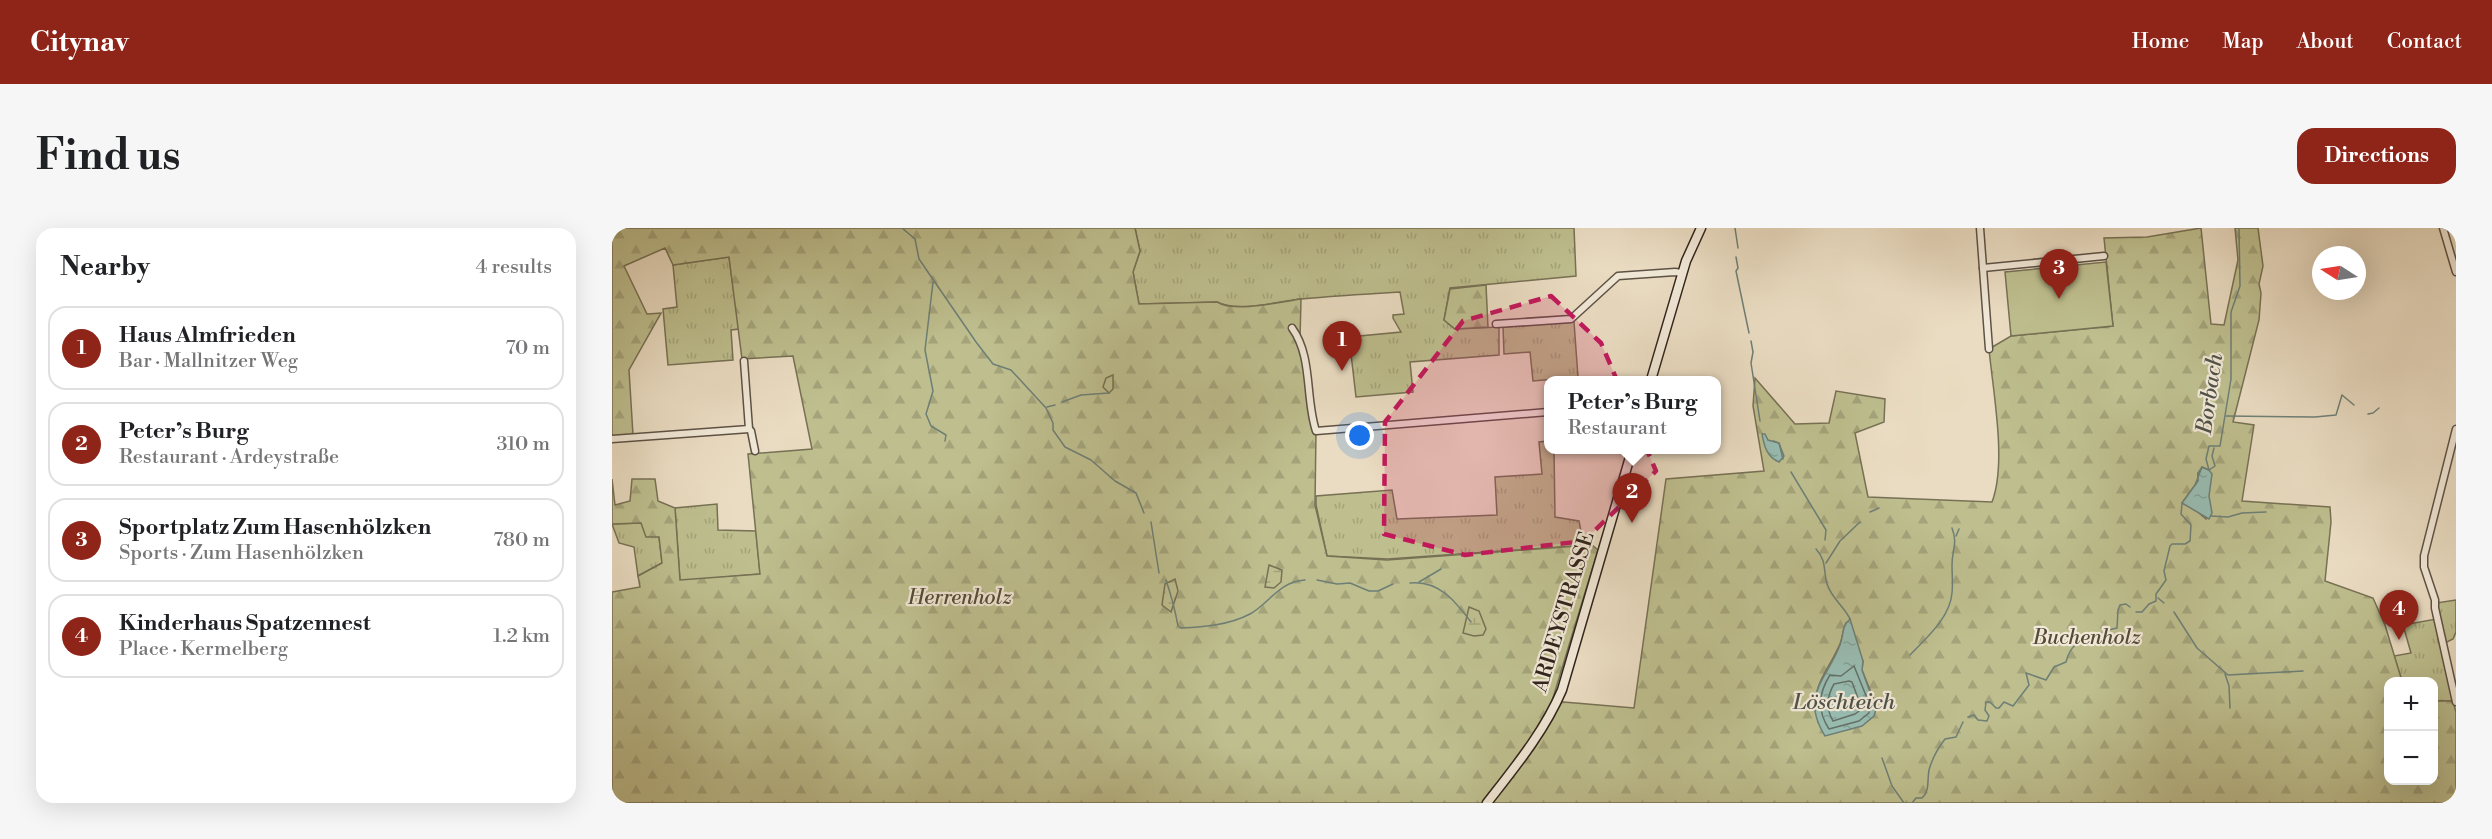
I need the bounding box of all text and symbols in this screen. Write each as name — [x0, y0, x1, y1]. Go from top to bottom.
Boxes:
text: Citynav — [30, 25, 129, 60]
text: Home — [2132, 29, 2189, 55]
text: Map — [2222, 29, 2264, 55]
text: About — [2297, 29, 2354, 55]
text: Contact — [2387, 29, 2462, 55]
button: Directions — [2297, 128, 2456, 184]
text: Find us — [36, 130, 180, 183]
north arrow — [2312, 246, 2366, 300]
pin: 3 — [2040, 250, 2078, 299]
text: Nearby — [60, 251, 150, 283]
text: 4 results — [475, 255, 552, 280]
text: Haus Almfrieden — [119, 322, 296, 349]
pin: 1 — [1322, 322, 1362, 371]
text: 1 — [77, 336, 86, 361]
text: 70 m — [506, 336, 550, 361]
text: Bar · Mallnitzer Weg — [119, 349, 298, 374]
water label: Borbach — [2191, 351, 2229, 437]
popup — [1544, 376, 1721, 454]
text: Peter’s Burg — [1568, 389, 1697, 416]
text: Restaurant — [1568, 416, 1667, 441]
text: Peter’s Burg — [119, 418, 249, 445]
your location — [1345, 421, 1374, 450]
text: 2 — [75, 432, 88, 457]
text: 310 m — [497, 432, 550, 457]
text: Restaurant · Ardeystraße — [119, 445, 339, 470]
pin: 2 — [1612, 474, 1652, 523]
text: Sportplatz Zum Hasenhölzken — [119, 514, 431, 541]
text: 3 — [75, 528, 88, 553]
text: 780 m — [493, 528, 550, 553]
street label: ARDEYSTRASSE — [1527, 529, 1601, 696]
text: Sports · Zum Hasenhölzken — [119, 541, 364, 566]
park label: Herrenholz — [907, 585, 1012, 611]
pin: 4 — [2380, 590, 2418, 640]
text: Kinderhaus Spatzennest — [119, 610, 371, 637]
text: 4 — [75, 624, 88, 649]
text: 1.2 km — [493, 624, 550, 649]
park label: Buchenholz — [2032, 625, 2141, 651]
text: Place · Kermelberg — [119, 637, 288, 662]
map controls — [2384, 677, 2438, 785]
button: + — [2384, 677, 2438, 731]
water label: Löschteich — [1792, 689, 1896, 716]
button: − — [2384, 731, 2438, 785]

